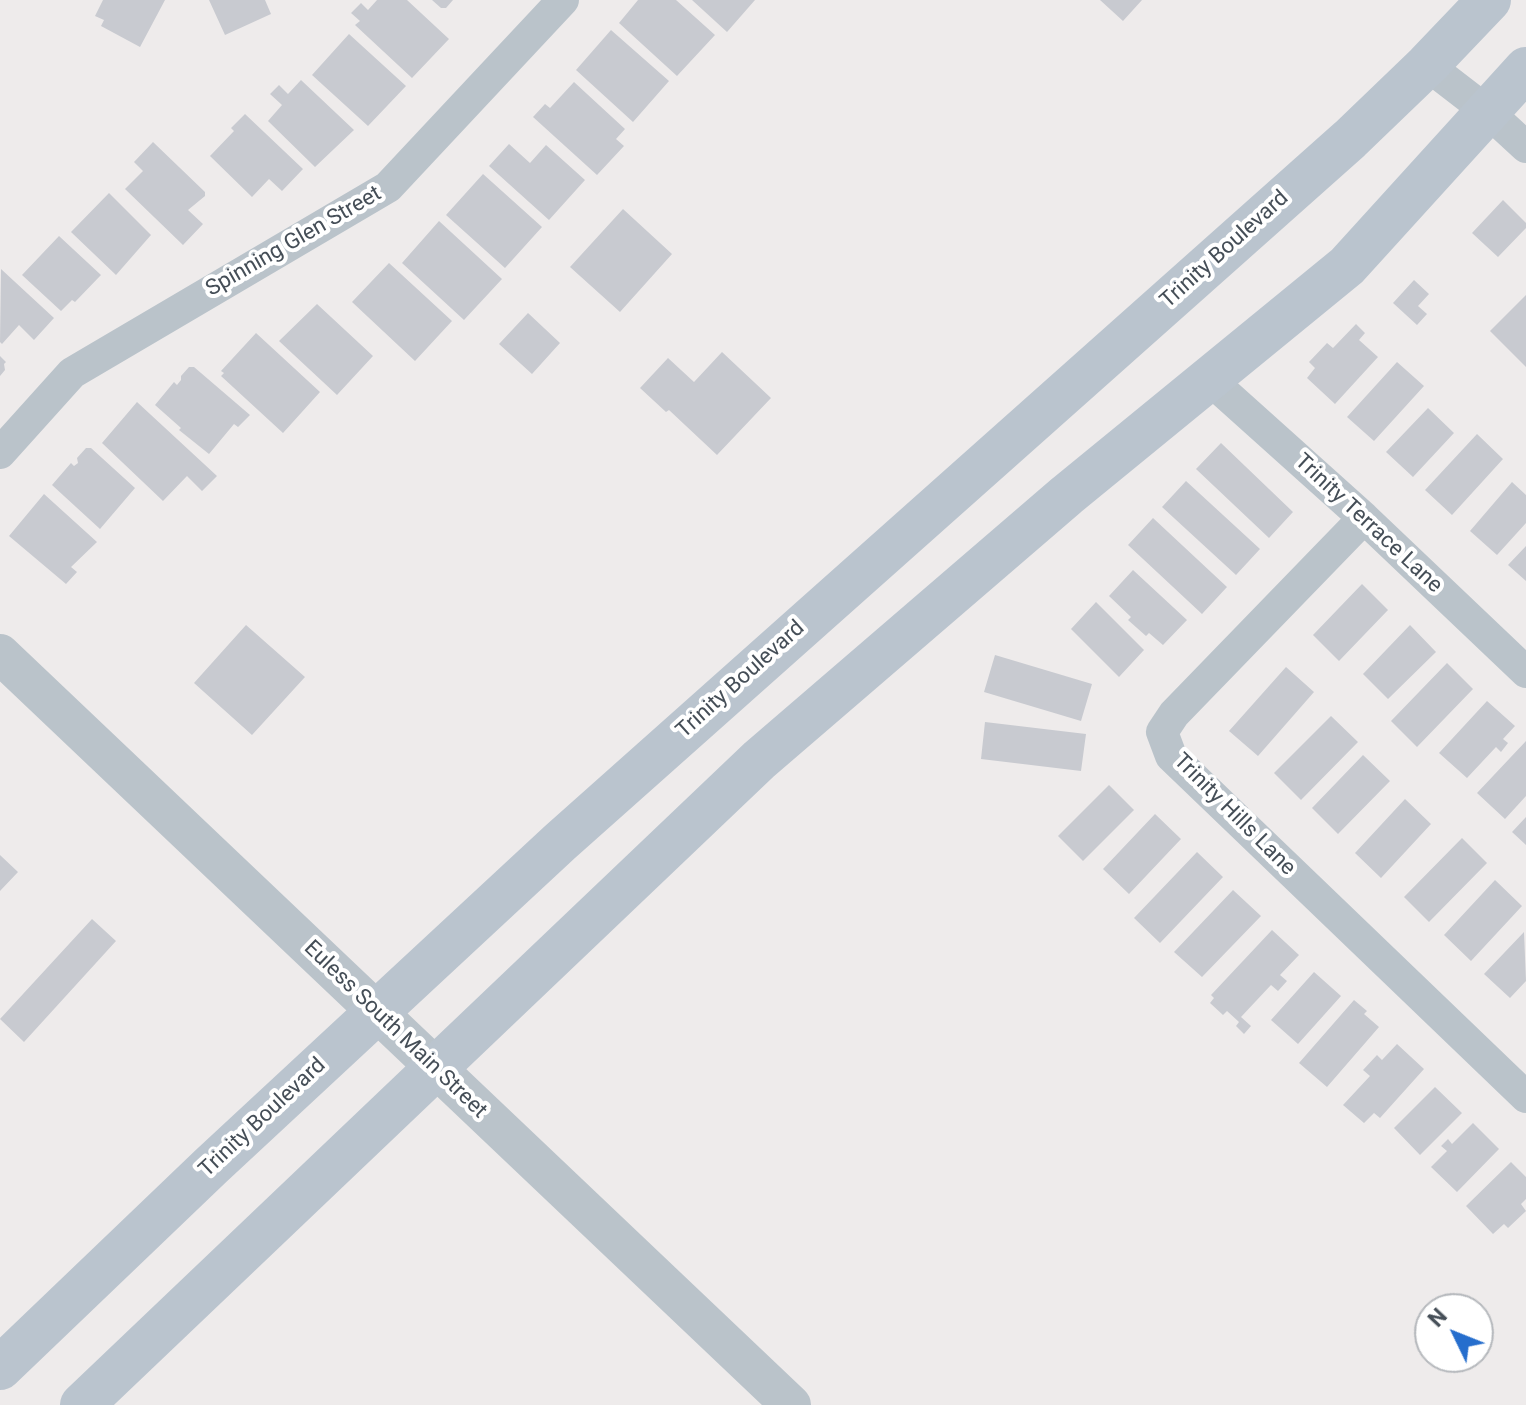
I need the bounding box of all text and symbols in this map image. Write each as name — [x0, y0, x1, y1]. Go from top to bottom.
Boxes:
street label: Spinning Glen Street — [202, 181, 386, 303]
street label: Trinity Boulevard — [1156, 186, 1294, 314]
street label: Trinity Terrace Lane — [1289, 449, 1447, 599]
street label: Trinity Boulevard — [672, 616, 810, 744]
street label: Trinity Hills Lane — [1167, 748, 1301, 882]
street label: Euless South Main Street — [298, 936, 492, 1124]
street label: Trinity Boulevard — [194, 1053, 332, 1183]
north arrow — [1414, 1293, 1494, 1373]
text: N — [1423, 1303, 1452, 1332]

